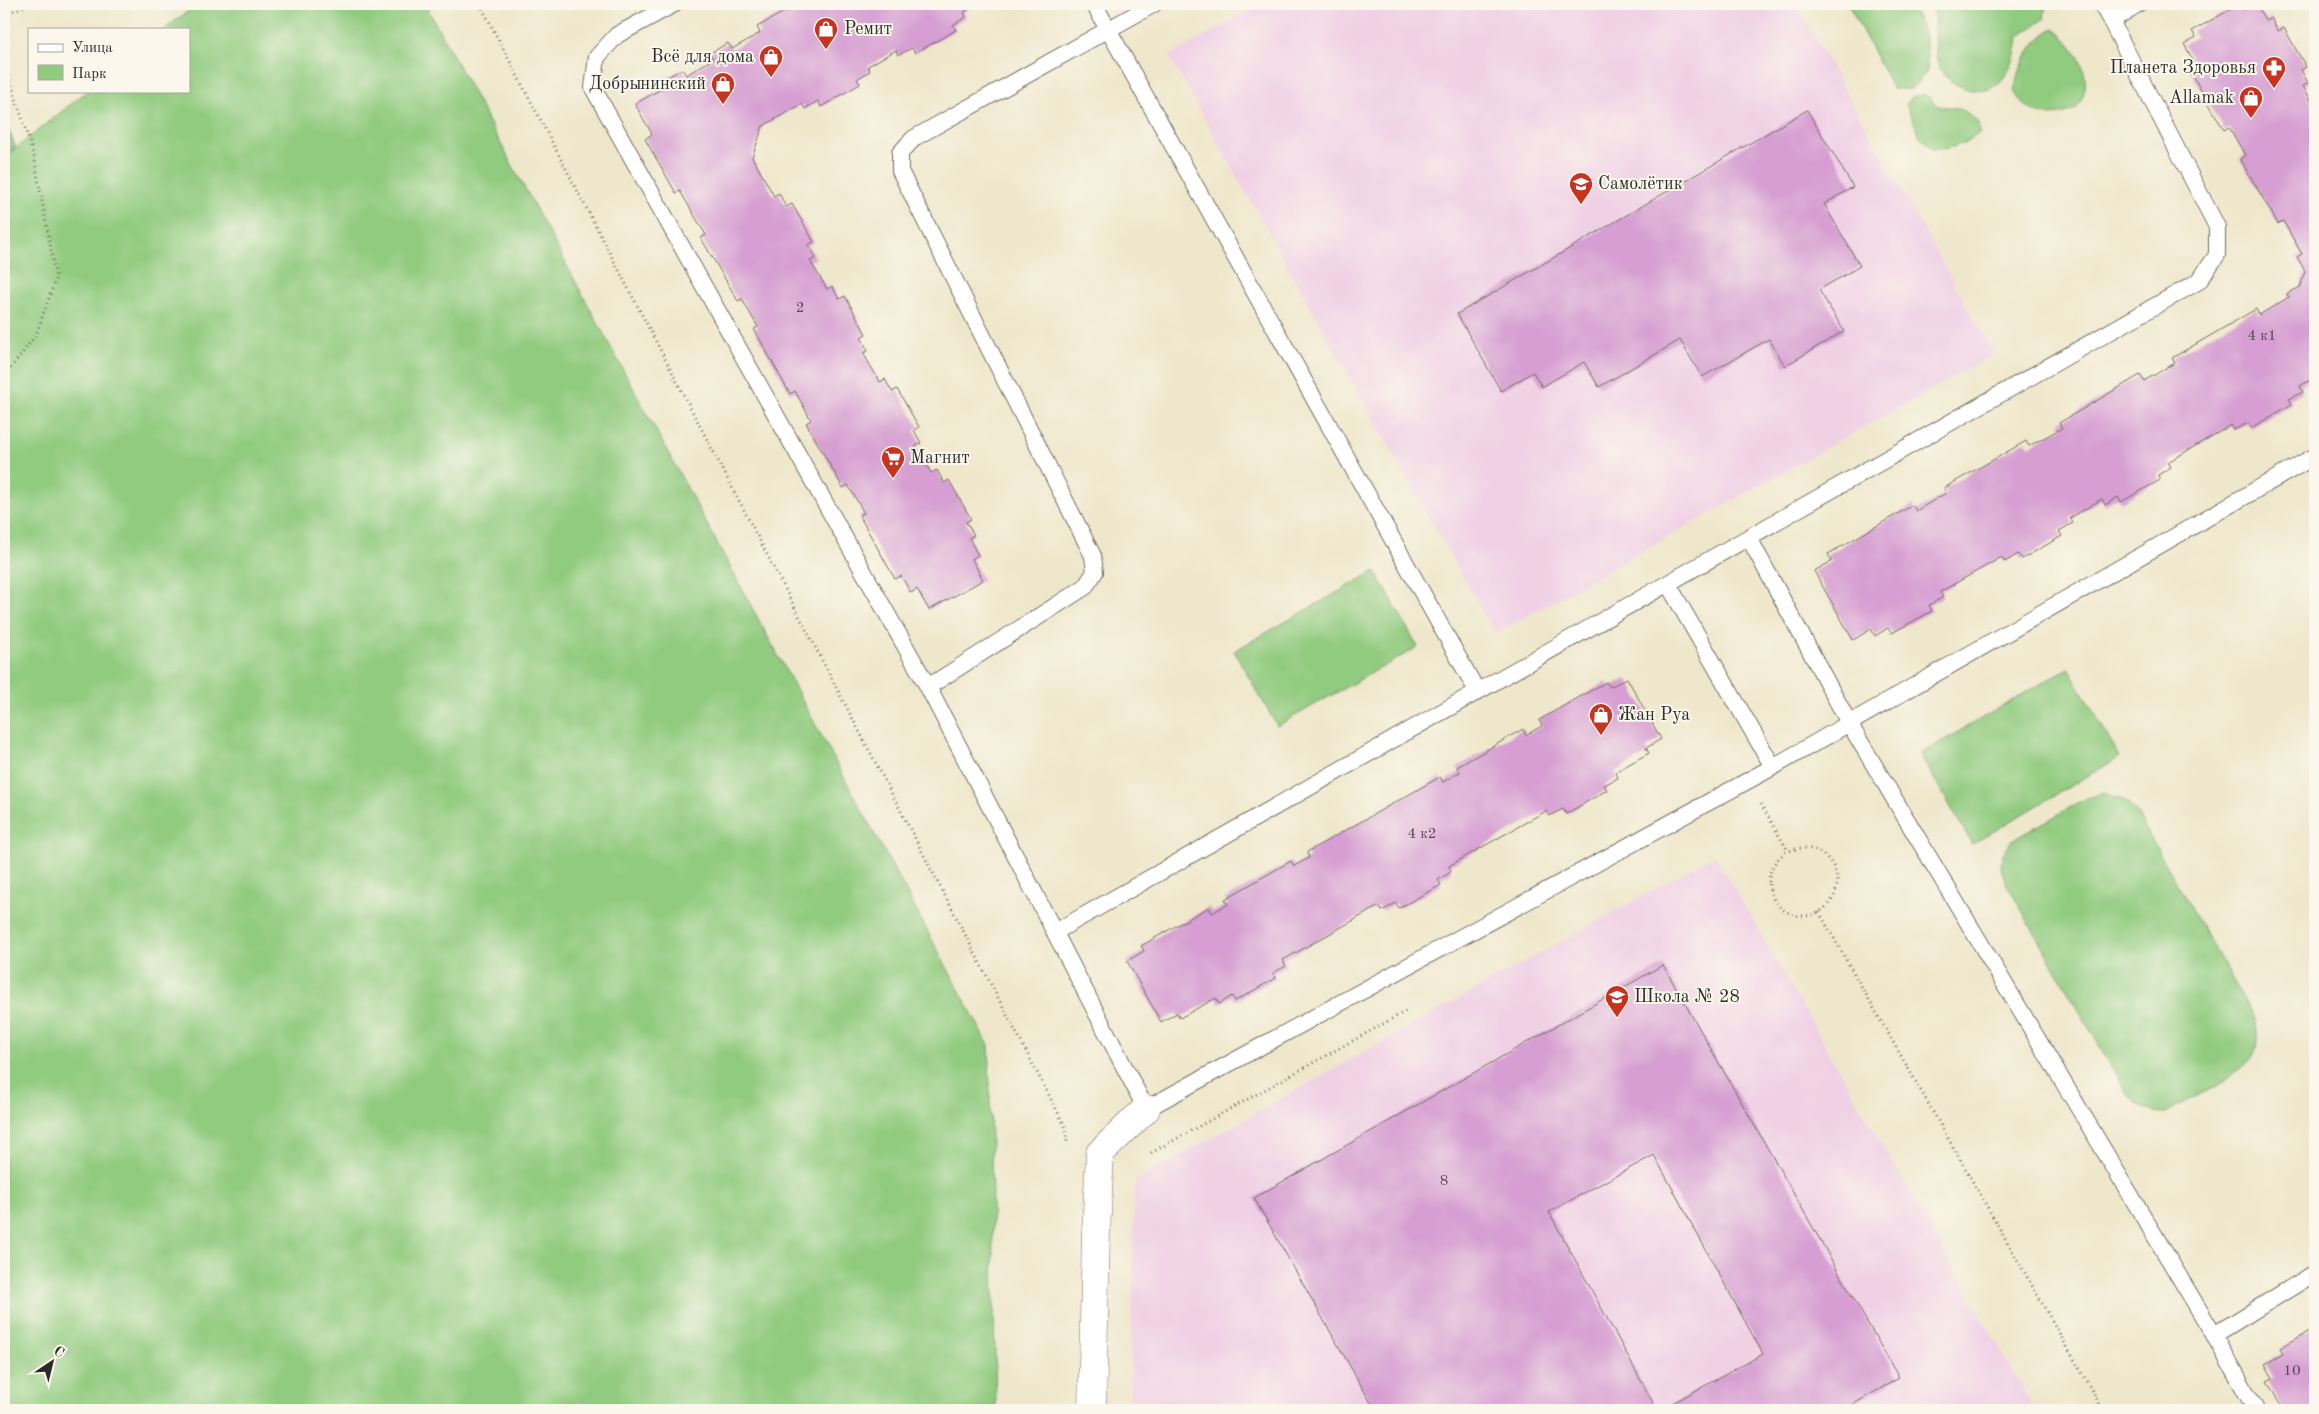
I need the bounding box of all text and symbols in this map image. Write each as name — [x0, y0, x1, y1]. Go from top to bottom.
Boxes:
shop icon: Ремит — [813, 16, 839, 50]
place label: Ремит — [844, 20, 892, 38]
legend — [28, 28, 190, 92]
text: Улица — [72, 41, 113, 56]
shop icon: Всё для дома — [758, 44, 784, 78]
place label: Всё для дома — [651, 48, 754, 66]
pharmacy icon: Планета Здоровья — [2261, 55, 2287, 89]
place label: Планета Здоровья — [2110, 59, 2256, 77]
text: Парк — [72, 67, 107, 82]
shop icon: Добрынинский — [710, 71, 736, 105]
place label: Добрынинский — [589, 75, 706, 93]
shop icon: Allamak — [2238, 85, 2264, 119]
place label: Allamak — [2169, 89, 2234, 107]
school or university icon: Самолётик — [1568, 171, 1594, 205]
place label: Самолётик — [1598, 175, 1683, 193]
house number: 2 — [796, 301, 804, 316]
house number: 4 к1 — [2247, 329, 2277, 344]
supermarket icon: Магнит — [880, 445, 906, 479]
place label: Магнит — [910, 449, 970, 467]
shop icon: Жан Руа — [1588, 702, 1614, 736]
place label: Жан Руа — [1618, 706, 1690, 724]
house number: 4 к2 — [1407, 827, 1437, 842]
school or university icon: Школа № 28 — [1604, 984, 1630, 1018]
place label: Школа № 28 — [1634, 988, 1740, 1006]
house number: 8 — [1440, 1174, 1448, 1189]
north arrow — [28, 1336, 78, 1386]
text: С — [51, 1344, 67, 1361]
house number: 10 — [2283, 1364, 2301, 1379]

